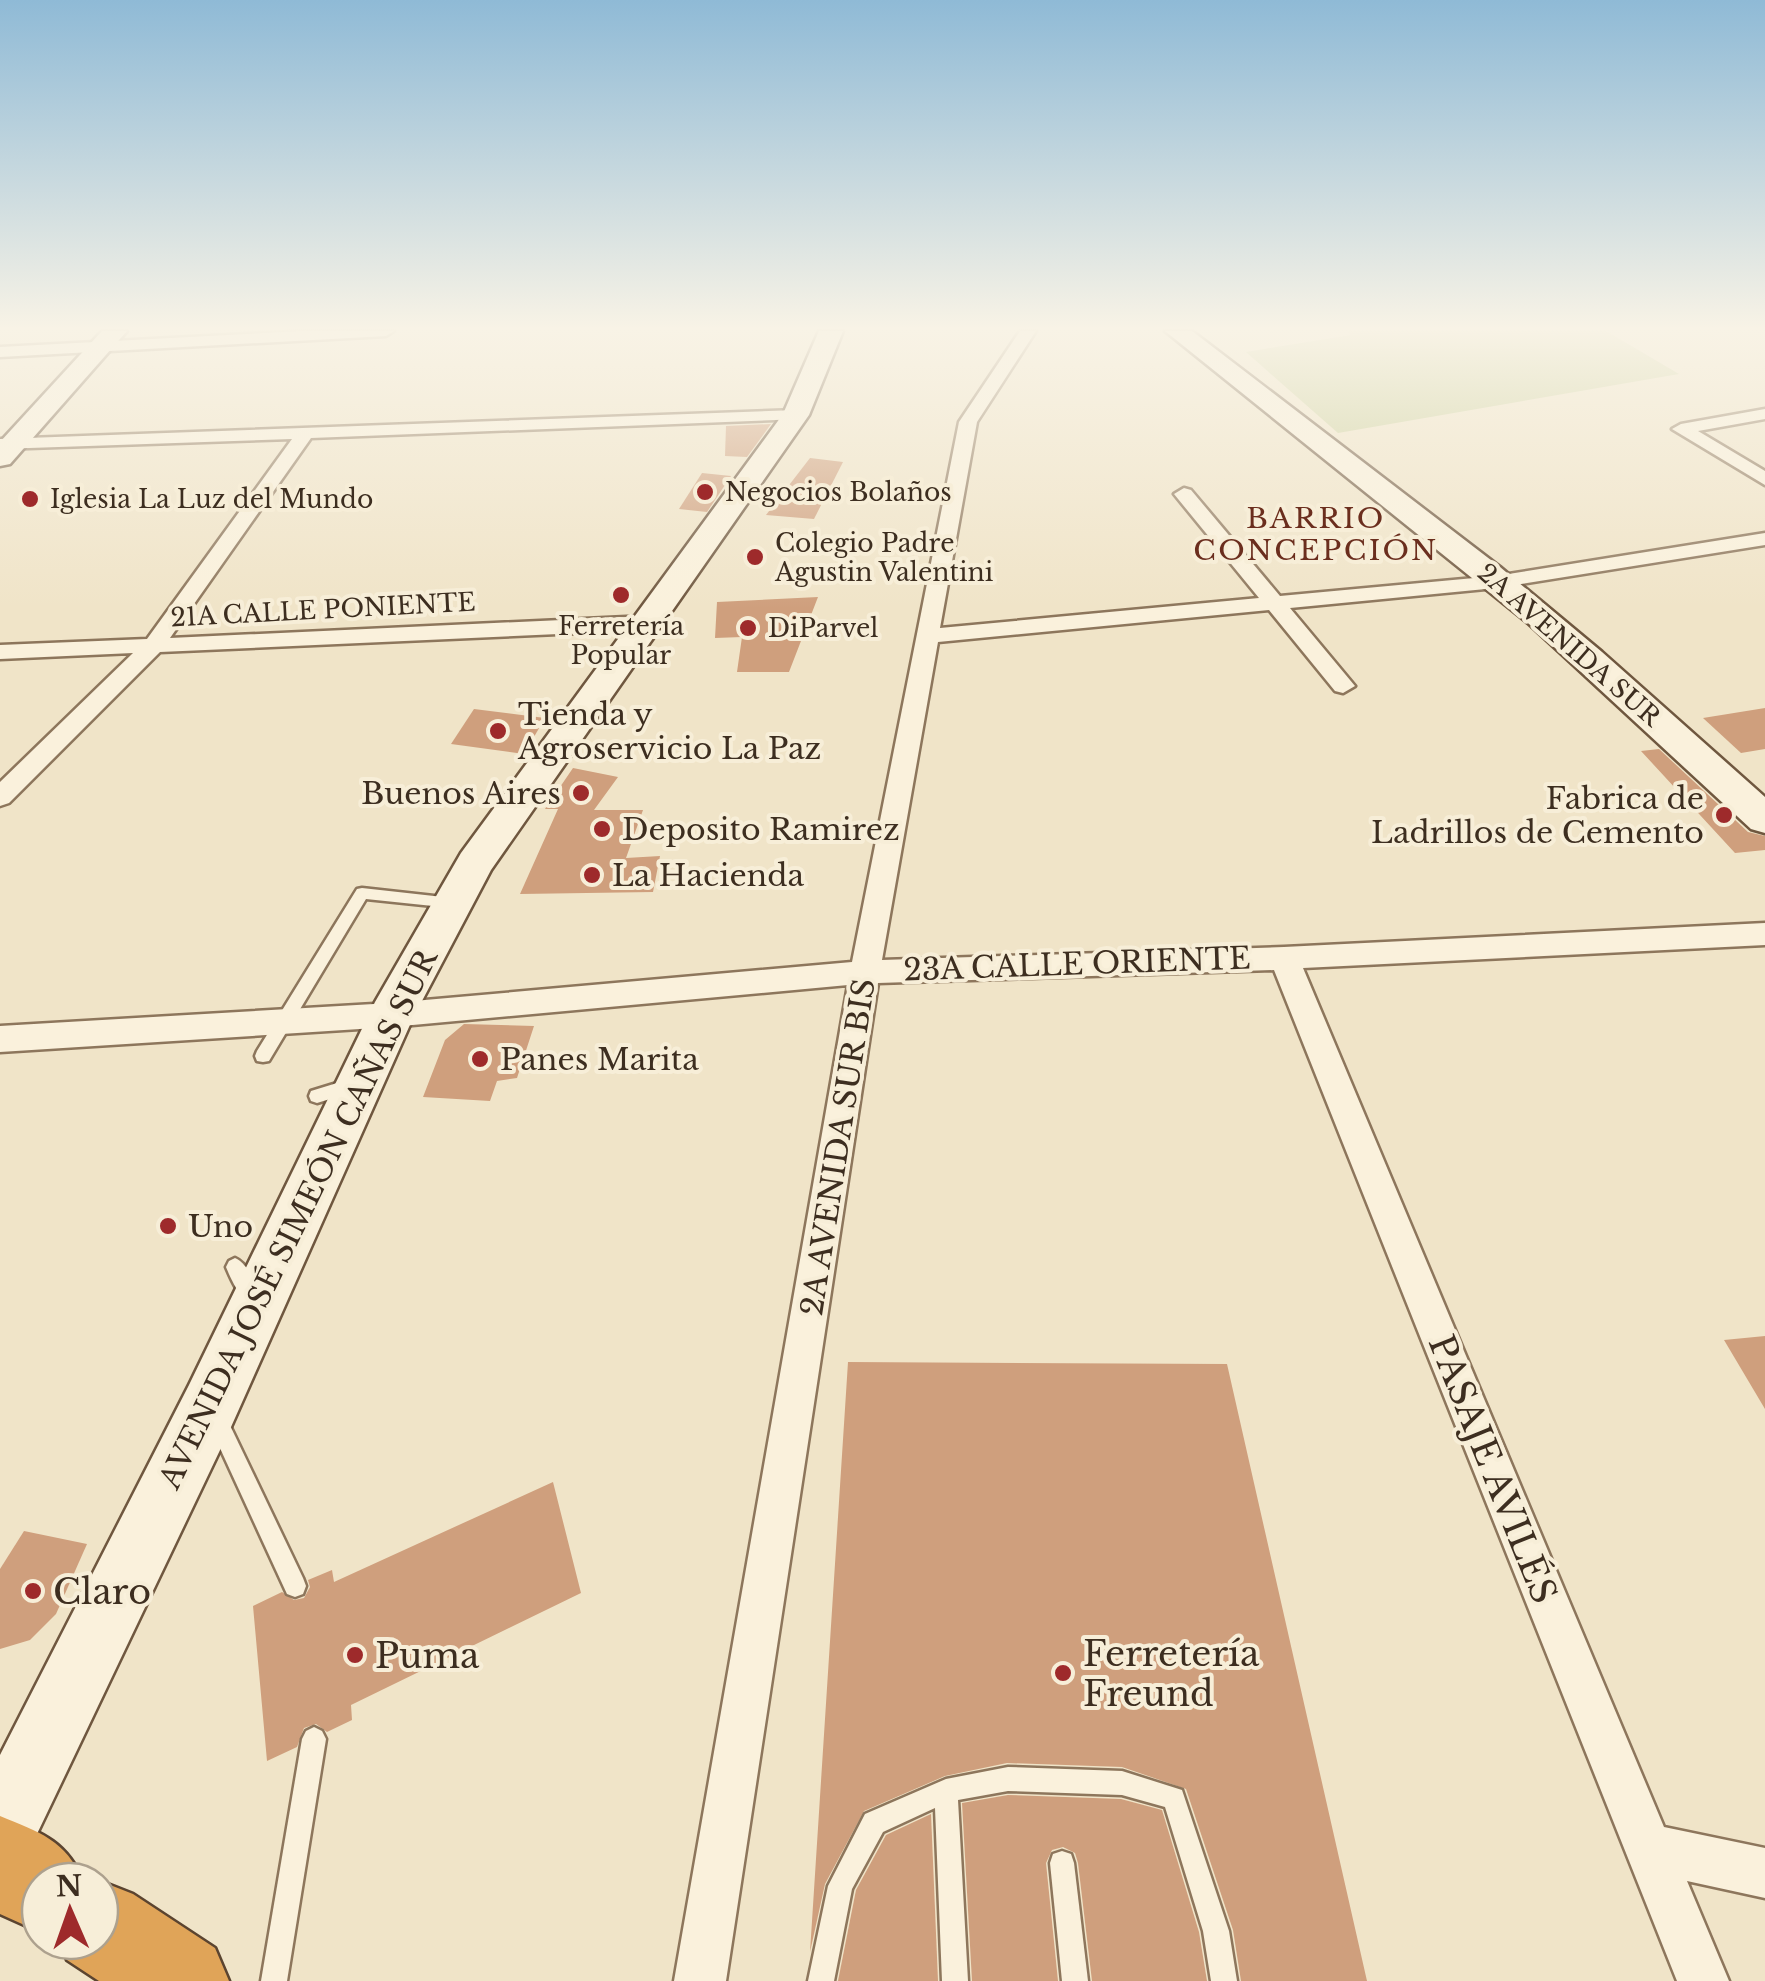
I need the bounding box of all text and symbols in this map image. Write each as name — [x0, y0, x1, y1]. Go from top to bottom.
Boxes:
place label: Negocios Bolaños — [725, 477, 952, 508]
marker: Negocios Bolaños — [694, 481, 716, 503]
place label: Iglesia La Luz del Mundo — [50, 484, 373, 515]
marker: Iglesia La Luz del Mundo — [19, 488, 41, 510]
district label: BARRIO CONCEPCIÓN — [1193, 501, 1439, 568]
place label: Colegio Padre Agustin Valentini — [774, 528, 994, 588]
marker: Colegio Padre Agustin Valentini — [744, 546, 766, 568]
street label: 2A AVENIDA SUR — [1471, 557, 1668, 734]
marker: Ferretería Popular — [610, 584, 632, 606]
street label: 21A CALLE PONIENTE — [170, 587, 476, 633]
place label: Ferretería Popular — [558, 611, 684, 671]
place label: DiParvel — [768, 613, 878, 644]
marker: DiParvel — [737, 617, 759, 639]
place label: Tienda y Agroservicio La Paz — [517, 696, 821, 767]
marker: Tienda y Agroservicio La Paz — [487, 720, 509, 742]
place label: Buenos Aires — [361, 775, 561, 812]
place label: Fabrica de Ladrillos de Cemento — [1371, 780, 1704, 851]
marker: Buenos Aires — [570, 782, 592, 804]
marker: Fabrica de Ladrillos de Cemento — [1713, 804, 1735, 826]
place label: Deposito Ramirez — [622, 811, 900, 848]
marker: Deposito Ramirez — [591, 818, 613, 840]
place label: La Hacienda — [612, 857, 804, 894]
marker: La Hacienda — [581, 864, 603, 886]
street label: 23A CALLE ORIENTE — [903, 939, 1251, 989]
street label: AVENIDA JOSÉ SIMEÓN CAÑAS SUR — [150, 942, 446, 1496]
street label: 2A AVENIDA SUR BIS — [793, 976, 883, 1318]
place label: Panes Marita — [500, 1041, 699, 1078]
marker: Panes Marita — [469, 1048, 491, 1070]
place label: Uno — [188, 1208, 253, 1245]
marker: Uno — [157, 1215, 179, 1237]
street label: PASAJE AVILÉS — [1420, 1329, 1566, 1609]
place label: Claro — [53, 1570, 151, 1613]
marker: Claro — [22, 1580, 44, 1602]
place label: Ferretería Freund — [1083, 1632, 1260, 1715]
place label: Puma — [375, 1634, 480, 1677]
marker: Puma — [344, 1644, 366, 1666]
marker: Ferretería Freund — [1052, 1662, 1074, 1684]
north arrow — [20, 1861, 120, 1961]
text: N — [55, 1869, 83, 1904]

